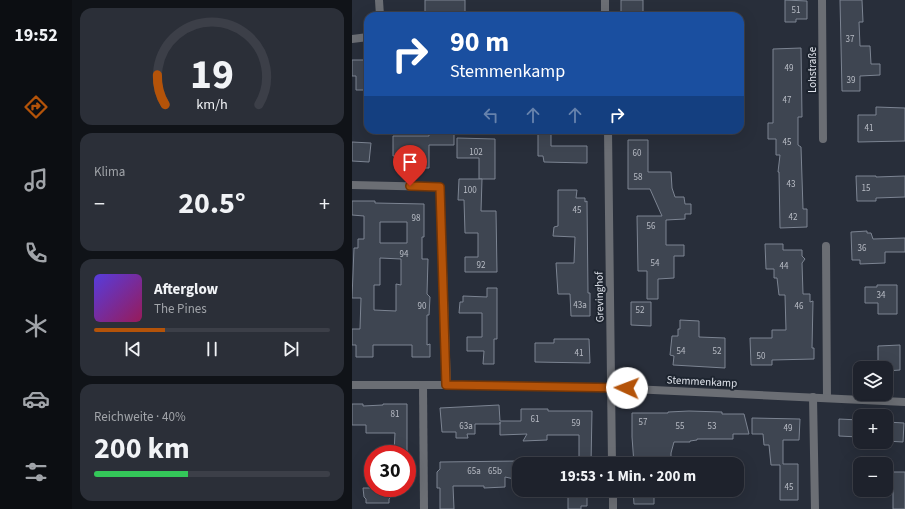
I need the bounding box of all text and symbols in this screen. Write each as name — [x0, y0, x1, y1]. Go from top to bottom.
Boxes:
house number: 51 — [792, 4, 800, 17]
text: 90 m — [450, 22, 509, 62]
text: 19:52 — [14, 23, 58, 48]
icon: right — [384, 28, 436, 80]
house number: 37 — [846, 33, 855, 46]
text: 19 — [190, 44, 234, 104]
street label: Lohstraße — [805, 46, 820, 93]
text: Stemmenkamp — [450, 59, 565, 84]
house number: 49 — [785, 62, 794, 75]
house number: 39 — [847, 74, 856, 87]
icon: directions — [22, 93, 50, 121]
text: km/h — [196, 93, 228, 114]
house number: 47 — [783, 94, 792, 107]
icon: left — [480, 104, 502, 126]
icon: ahead — [522, 104, 544, 126]
icon: ahead — [564, 104, 586, 126]
icon: right — [606, 104, 628, 126]
house number: 41 — [865, 122, 873, 135]
house number: 45 — [783, 136, 792, 149]
pin — [393, 145, 427, 186]
house number: 102 — [469, 146, 483, 159]
house number: 60 — [633, 147, 642, 160]
icon: arrive — [399, 151, 421, 173]
text: Klima — [94, 163, 125, 181]
icon: music — [22, 166, 50, 194]
house number: 58 — [634, 171, 643, 184]
house number: 43 — [787, 178, 796, 191]
text: 20.5° — [178, 182, 246, 225]
house number: 15 — [862, 182, 871, 195]
house number: 100 — [463, 184, 477, 197]
text: − — [94, 188, 105, 220]
text: + — [319, 188, 330, 220]
house number: 45 — [573, 204, 582, 217]
house number: 42 — [789, 211, 798, 224]
house number: 98 — [412, 212, 421, 225]
house number: 56 — [647, 220, 656, 233]
icon: phone — [22, 239, 50, 267]
house number: 36 — [858, 242, 867, 255]
house number: 94 — [400, 248, 409, 261]
house number: 54 — [651, 257, 660, 270]
house number: 92 — [477, 259, 486, 272]
house number: 44 — [780, 260, 789, 273]
street label: Grevinghof — [592, 271, 607, 322]
text: Afterglow — [154, 279, 218, 300]
house number: 34 — [877, 289, 886, 302]
house number: 43a — [573, 299, 587, 312]
text: The Pines — [154, 300, 207, 318]
house number: 90 — [418, 300, 427, 313]
house number: 46 — [795, 300, 804, 313]
house number: 52 — [636, 304, 645, 317]
icon: climate — [22, 312, 50, 340]
icon: previous — [122, 338, 144, 360]
icon: pause — [201, 338, 223, 360]
icon: next — [280, 338, 302, 360]
house number: 54 — [677, 345, 686, 358]
house number: 52 — [713, 345, 722, 358]
house number: 41 — [575, 347, 583, 360]
house number: 50 — [757, 350, 766, 363]
map controls — [853, 361, 893, 497]
button: layers — [853, 361, 893, 401]
position arrow — [606, 367, 648, 409]
street label: Stemmenkamp — [666, 372, 738, 391]
icon: car — [22, 385, 50, 413]
text: Reichweite · 40% — [94, 408, 186, 426]
house number: 81 — [391, 408, 399, 421]
button: + — [853, 409, 893, 449]
house number: 61 — [531, 413, 539, 426]
house number: 57 — [639, 416, 648, 429]
house number: 59 — [572, 417, 581, 430]
house number: 63a — [459, 420, 473, 433]
house number: 55 — [676, 420, 685, 433]
house number: 53 — [708, 420, 717, 433]
house number: 49 — [784, 422, 793, 435]
text: 200 km — [94, 427, 190, 470]
speed limit sign: 30 — [364, 445, 416, 497]
button: − — [853, 457, 893, 497]
icon: filters — [22, 458, 50, 486]
house number: 65a — [467, 465, 481, 478]
house number: 65b — [488, 465, 502, 478]
text: 19:53 · 1 Min. · 200 m — [560, 466, 696, 487]
house number: 45 — [785, 481, 794, 494]

